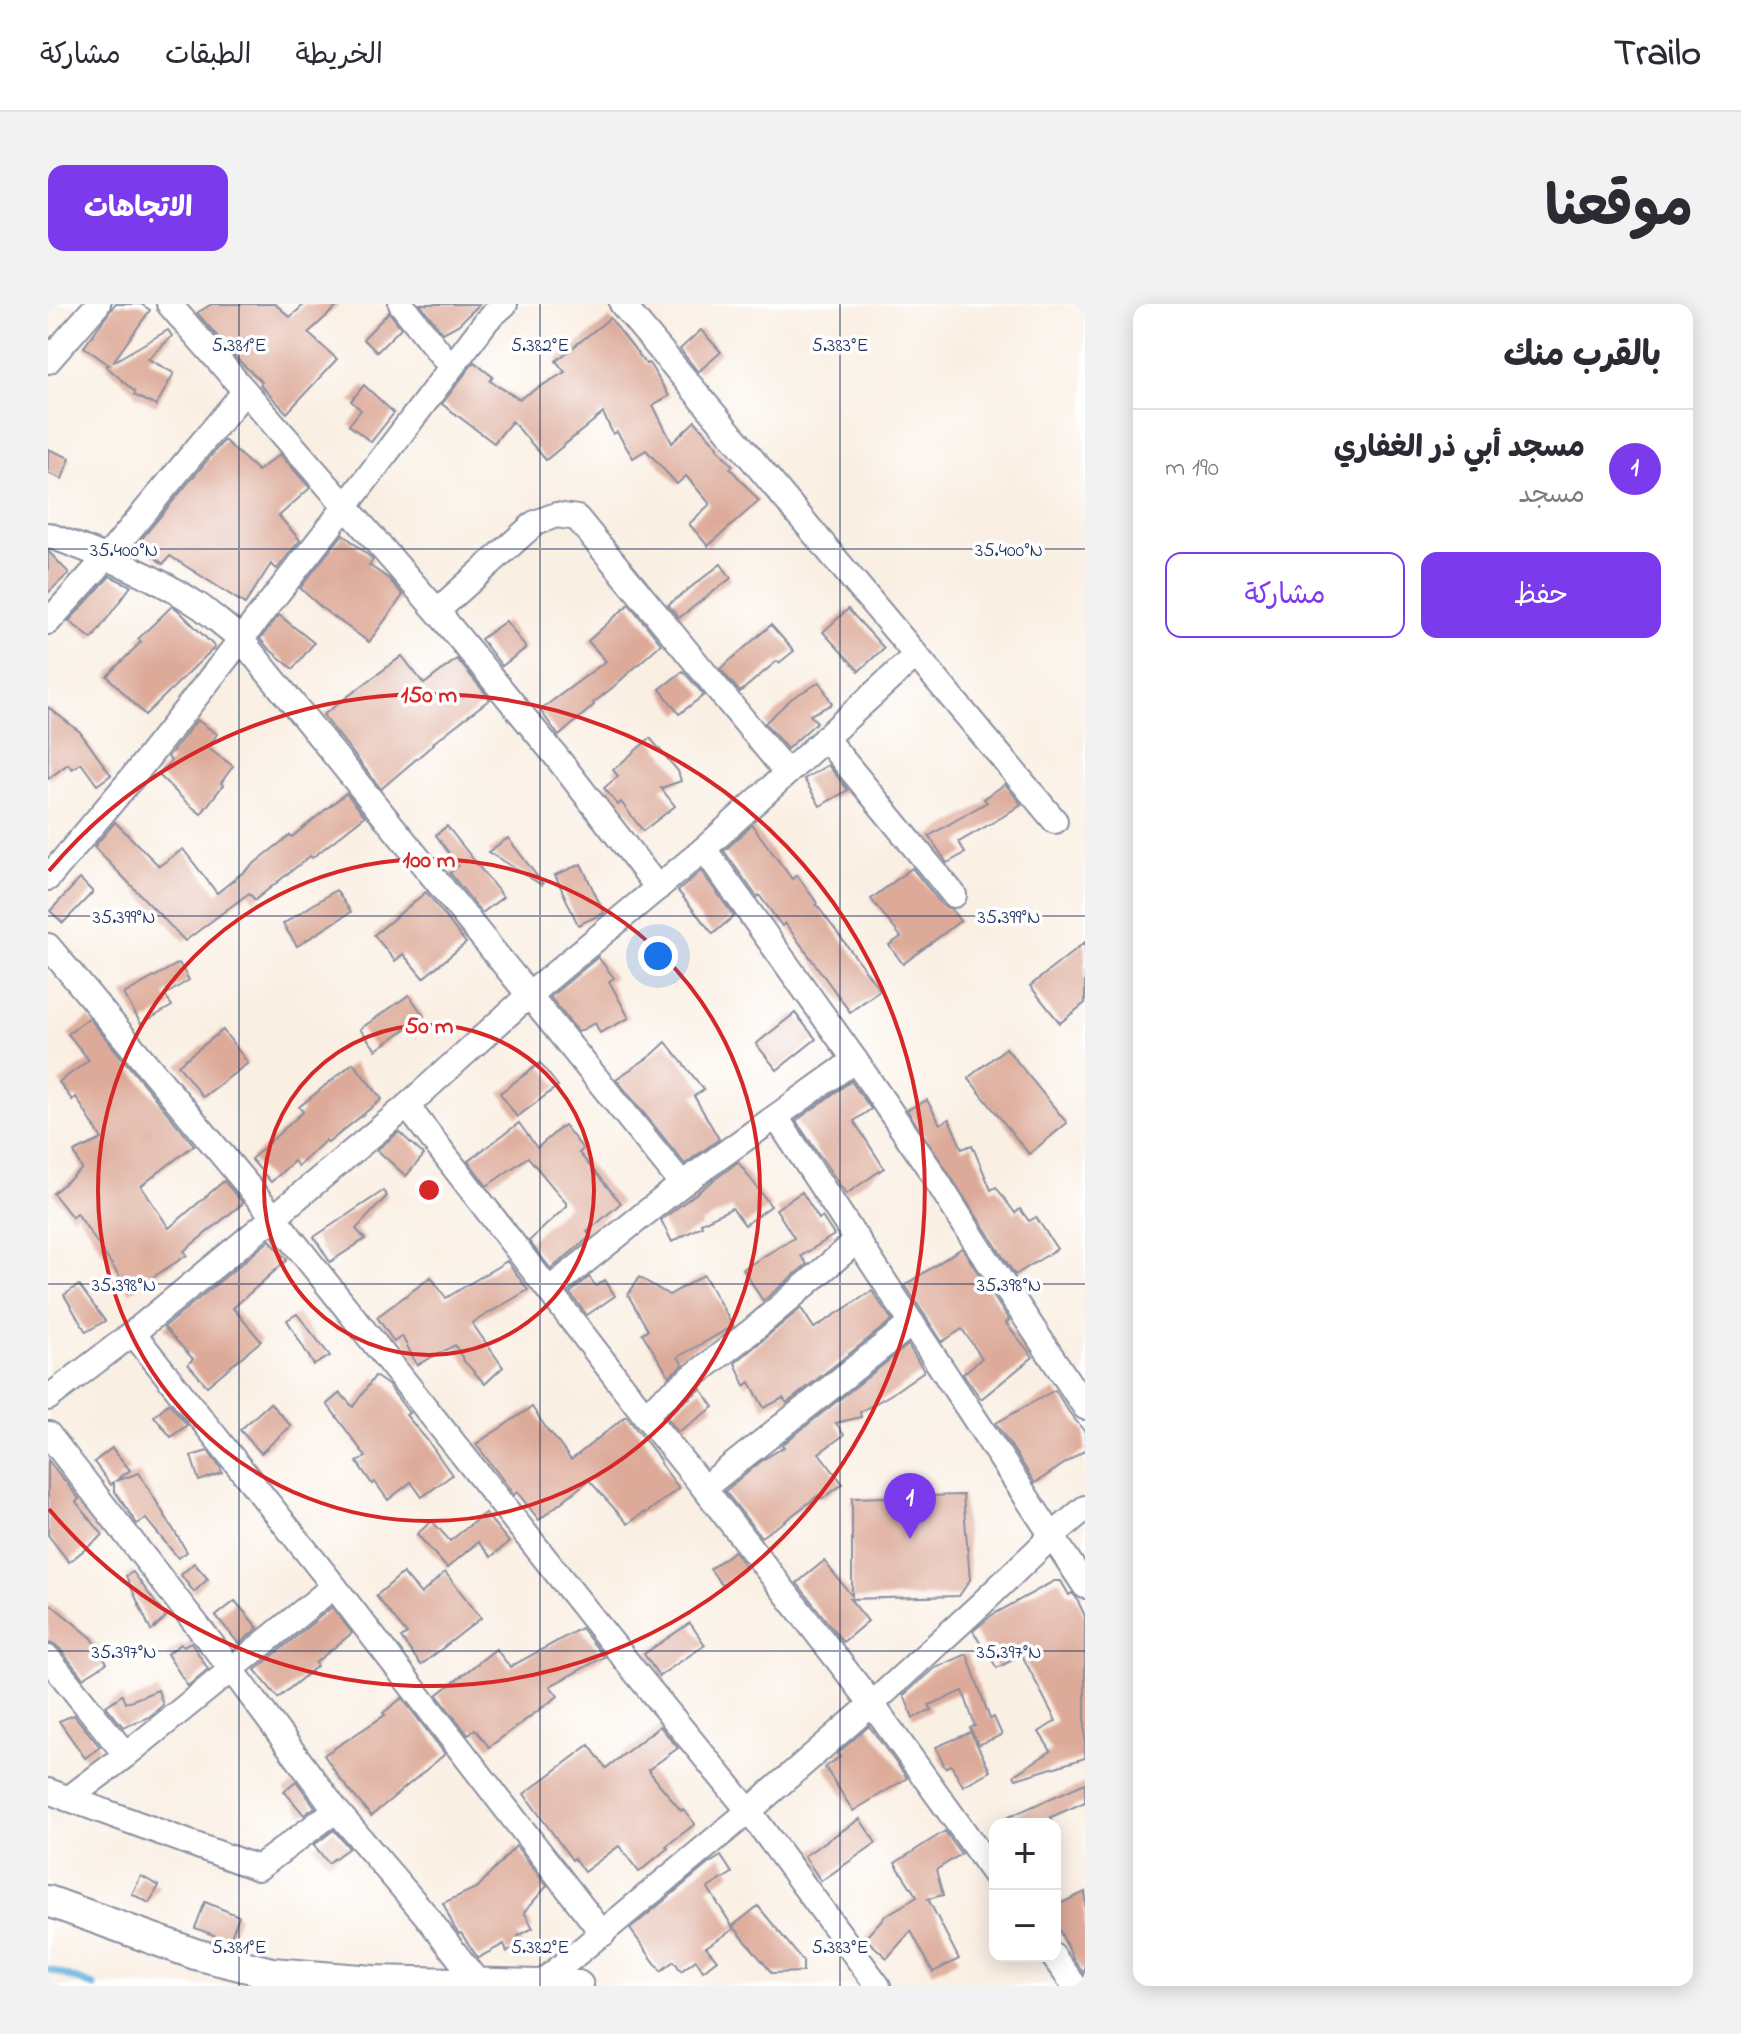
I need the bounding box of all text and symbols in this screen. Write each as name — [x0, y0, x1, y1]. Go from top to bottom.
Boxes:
text: Trailo — [1614, 27, 1701, 83]
text: مشاركة — [40, 36, 121, 77]
text: الطبقات — [165, 36, 251, 77]
text: الخريطة — [295, 36, 383, 77]
button: الاتجاهات — [48, 165, 228, 251]
text: موقعنا — [1545, 170, 1693, 251]
text: 5.381°E — [211, 332, 267, 361]
text: 5.382°E — [511, 332, 569, 361]
text: 5.383°E — [811, 332, 869, 361]
text: بالقرب منك — [1503, 332, 1661, 382]
text: مسجد أبي ذر الغفاري — [1334, 427, 1585, 471]
text: 190 m — [1165, 450, 1219, 488]
text: 1 — [1631, 450, 1639, 488]
text: مسجد — [1518, 477, 1585, 515]
text: 35.400°N — [90, 537, 158, 566]
text: 35.400°N — [975, 537, 1043, 566]
button: مشاركة — [1165, 552, 1405, 638]
button: حفظ — [1421, 552, 1661, 638]
text: 150 m — [401, 679, 458, 714]
text: 100 m — [403, 844, 456, 879]
text: 35.399°N — [93, 904, 155, 933]
text: 35.399°N — [978, 904, 1040, 933]
your location — [638, 936, 678, 976]
text: 50 m — [405, 1010, 454, 1045]
centre of rings — [415, 1176, 443, 1204]
text: 35.398°N — [92, 1272, 156, 1301]
text: 35.398°N — [977, 1272, 1041, 1301]
pin: 1 — [884, 1473, 936, 1539]
text: 35.397°N — [91, 1639, 157, 1668]
text: 35.397°N — [976, 1639, 1042, 1668]
map controls — [989, 1818, 1061, 1962]
button: + — [989, 1818, 1061, 1890]
button: − — [989, 1890, 1061, 1962]
text: 5.381°E — [211, 1934, 267, 1963]
text: 5.382°E — [511, 1934, 569, 1963]
text: 5.383°E — [811, 1934, 869, 1963]

